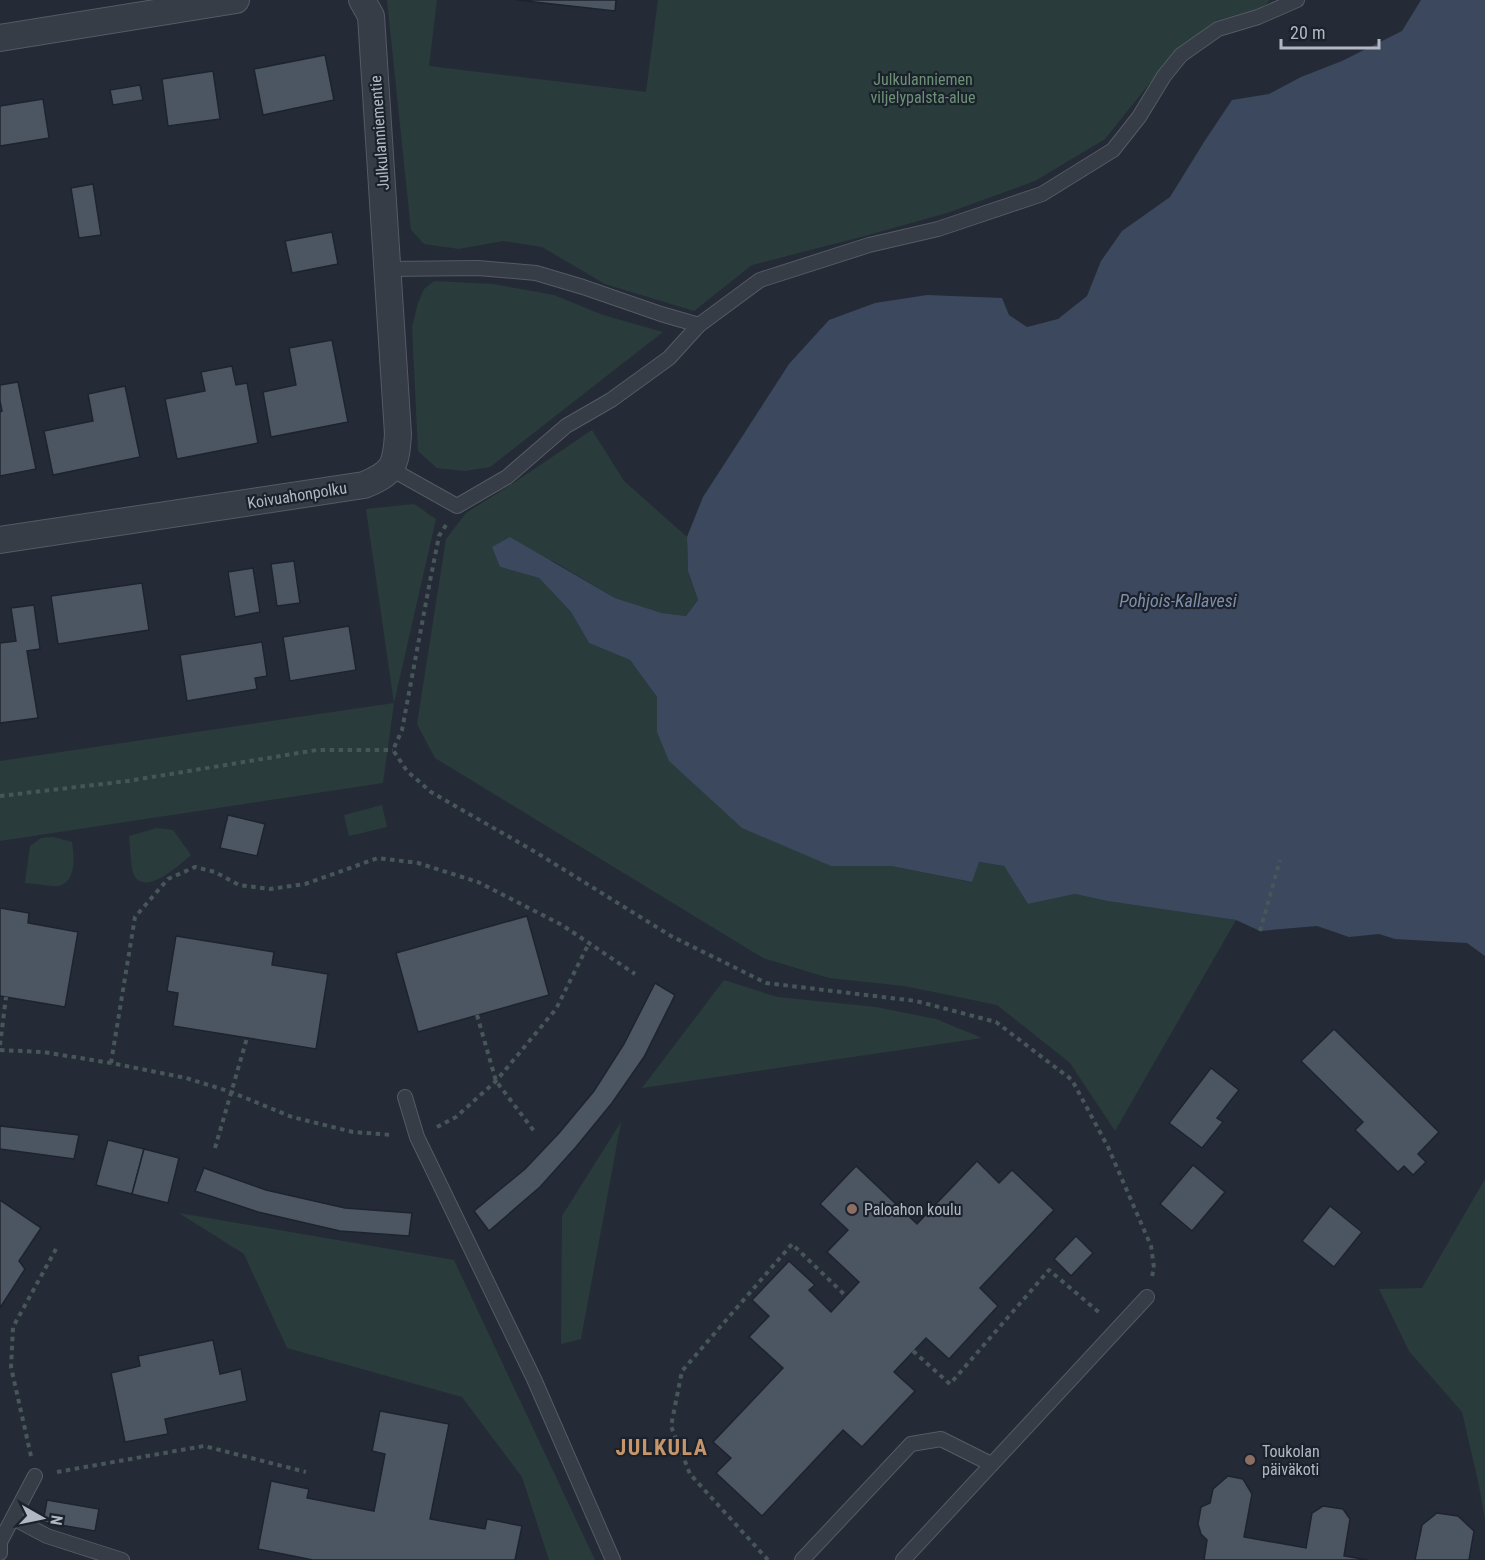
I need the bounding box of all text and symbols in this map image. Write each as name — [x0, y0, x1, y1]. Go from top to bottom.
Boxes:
scale bar — [1281, 12, 1378, 50]
text: 20 m — [1290, 22, 1325, 43]
park label: Julkulanniemen viljelypalsta-alue — [870, 70, 976, 107]
street label: Julkulanniementie — [366, 75, 393, 191]
street label: Koivuahonpolku — [246, 478, 348, 513]
water label: Pohjois-Kallavesi — [1119, 590, 1238, 611]
place label: Paloahon koulu — [864, 1200, 961, 1219]
marker: Paloahon koulu — [845, 1202, 859, 1216]
district label: JULKULA — [616, 1435, 708, 1460]
place label: Toukolan päiväkoti — [1262, 1442, 1320, 1479]
marker: Toukolan päiväkoti — [1243, 1453, 1257, 1467]
north arrow — [12, 1488, 72, 1548]
text: N — [46, 1514, 66, 1527]

